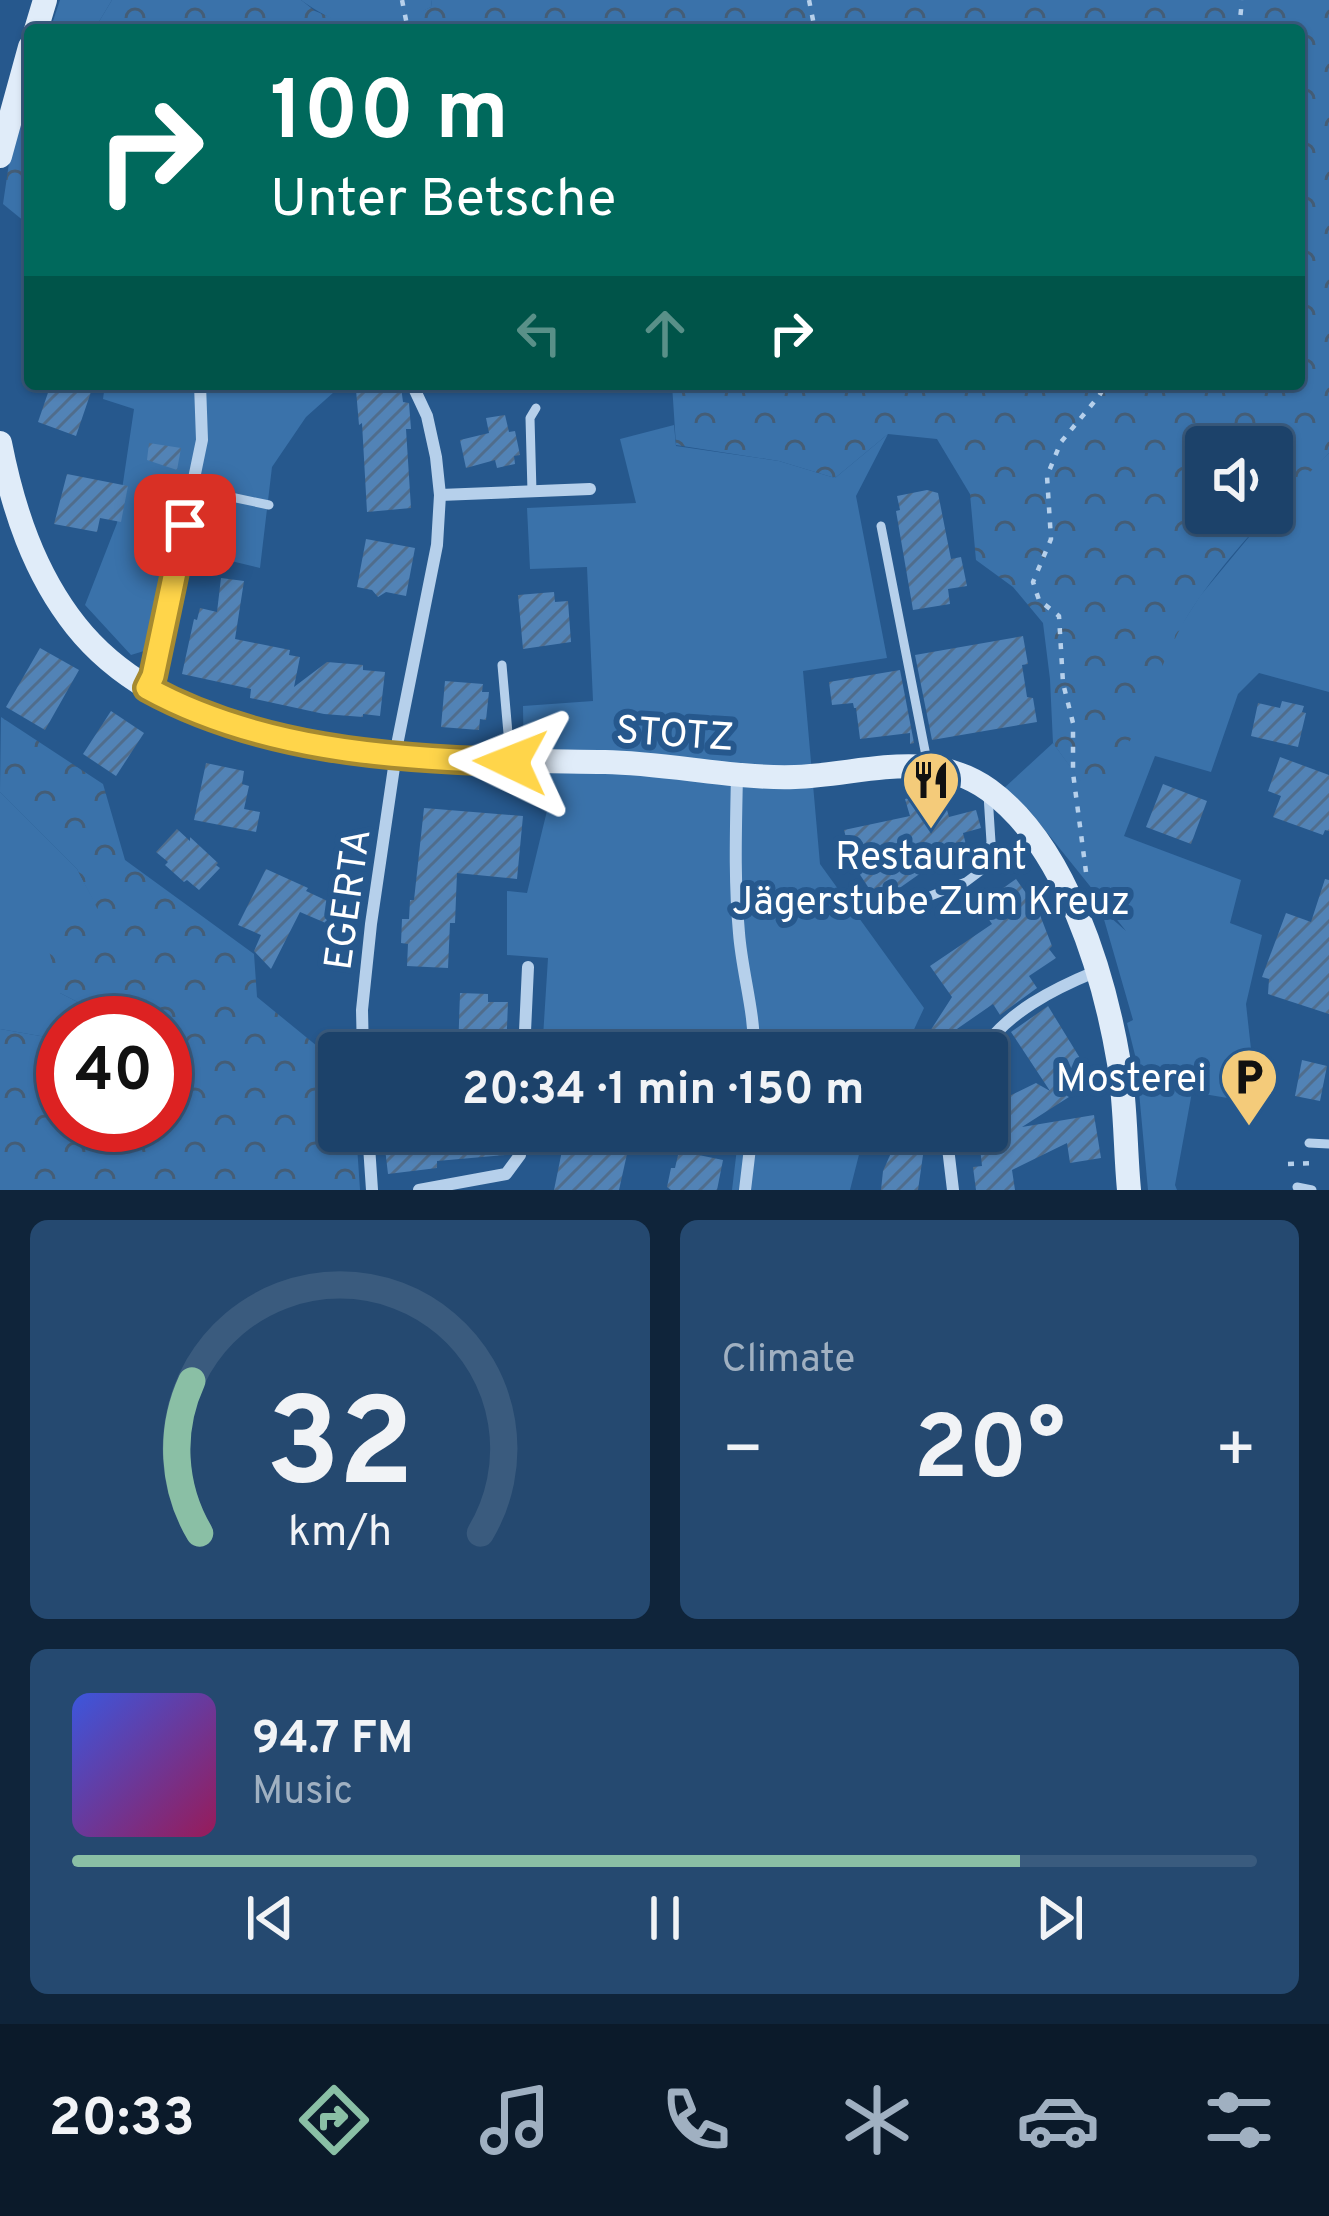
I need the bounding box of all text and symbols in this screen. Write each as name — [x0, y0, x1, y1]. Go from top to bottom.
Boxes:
text: 100 m — [270, 63, 509, 169]
icon: right — [72, 72, 228, 228]
text: Unter Betsche — [270, 167, 616, 236]
icon: left — [506, 300, 572, 366]
icon: ahead — [632, 300, 698, 366]
icon: right — [758, 300, 824, 366]
map controls — [1185, 426, 1293, 534]
button: sound — [1185, 426, 1293, 534]
pin — [134, 474, 236, 576]
icon: arrive — [152, 492, 218, 558]
position arrow — [448, 699, 574, 825]
street label: STOTZ — [614, 708, 735, 765]
restaurant icon: Restaurant Jägerstube Zum Kreuz — [900, 749, 962, 831]
street label: EGERTA — [316, 826, 385, 973]
place label: Restaurant Jägerstube Zum Kreuz — [732, 835, 1130, 929]
speed limit sign: 40 — [36, 996, 192, 1152]
parking icon: Mosterei — [1218, 1046, 1280, 1128]
place label: Mosterei — [1055, 1057, 1207, 1106]
text: 20:34 · 1 min · 150 m — [462, 1063, 864, 1120]
text: Climate — [722, 1337, 855, 1386]
text: 32 — [265, 1372, 414, 1530]
text: 20° — [913, 1397, 1065, 1510]
text: − — [722, 1412, 764, 1495]
text: + — [1214, 1412, 1257, 1495]
text: km/h — [288, 1506, 392, 1560]
text: 94.7 FM — [252, 1712, 413, 1769]
text: Music — [252, 1769, 353, 1818]
icon: previous — [237, 1885, 303, 1951]
icon: pause — [632, 1885, 698, 1951]
icon: next — [1027, 1885, 1093, 1951]
icon: directions — [292, 2078, 376, 2162]
icon: music — [473, 2078, 557, 2162]
icon: phone — [654, 2078, 738, 2162]
icon: climate — [835, 2078, 919, 2162]
icon: car — [1016, 2078, 1100, 2162]
icon: filters — [1197, 2078, 1281, 2162]
text: 20:33 — [48, 2086, 195, 2155]

